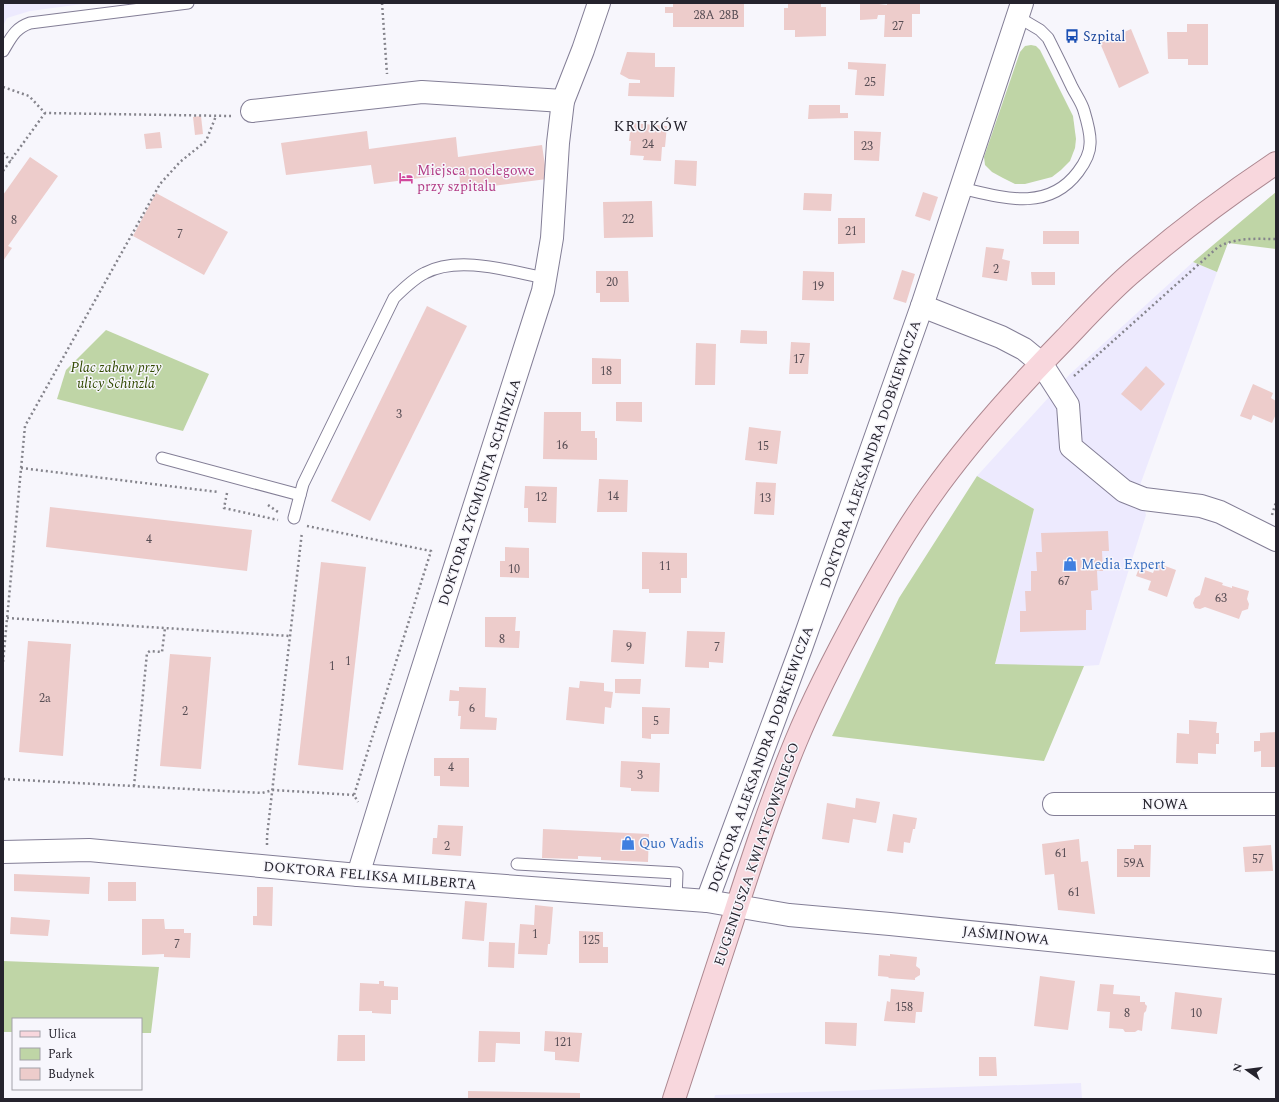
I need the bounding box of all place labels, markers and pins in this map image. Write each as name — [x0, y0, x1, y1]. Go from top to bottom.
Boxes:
place label: Szpital — [1083, 26, 1126, 47]
bus stop icon: Szpital — [1064, 28, 1080, 44]
place label: Miejsca noclegowe przy szpitalu — [417, 160, 535, 197]
hotel icon: Miejsca noclegowe przy szpitalu — [398, 170, 414, 186]
place label: Media Expert — [1081, 554, 1165, 575]
shop icon: Media Expert — [1062, 556, 1078, 572]
place label: Quo Vadis — [639, 833, 704, 854]
shop icon: Quo Vadis — [620, 835, 636, 851]

